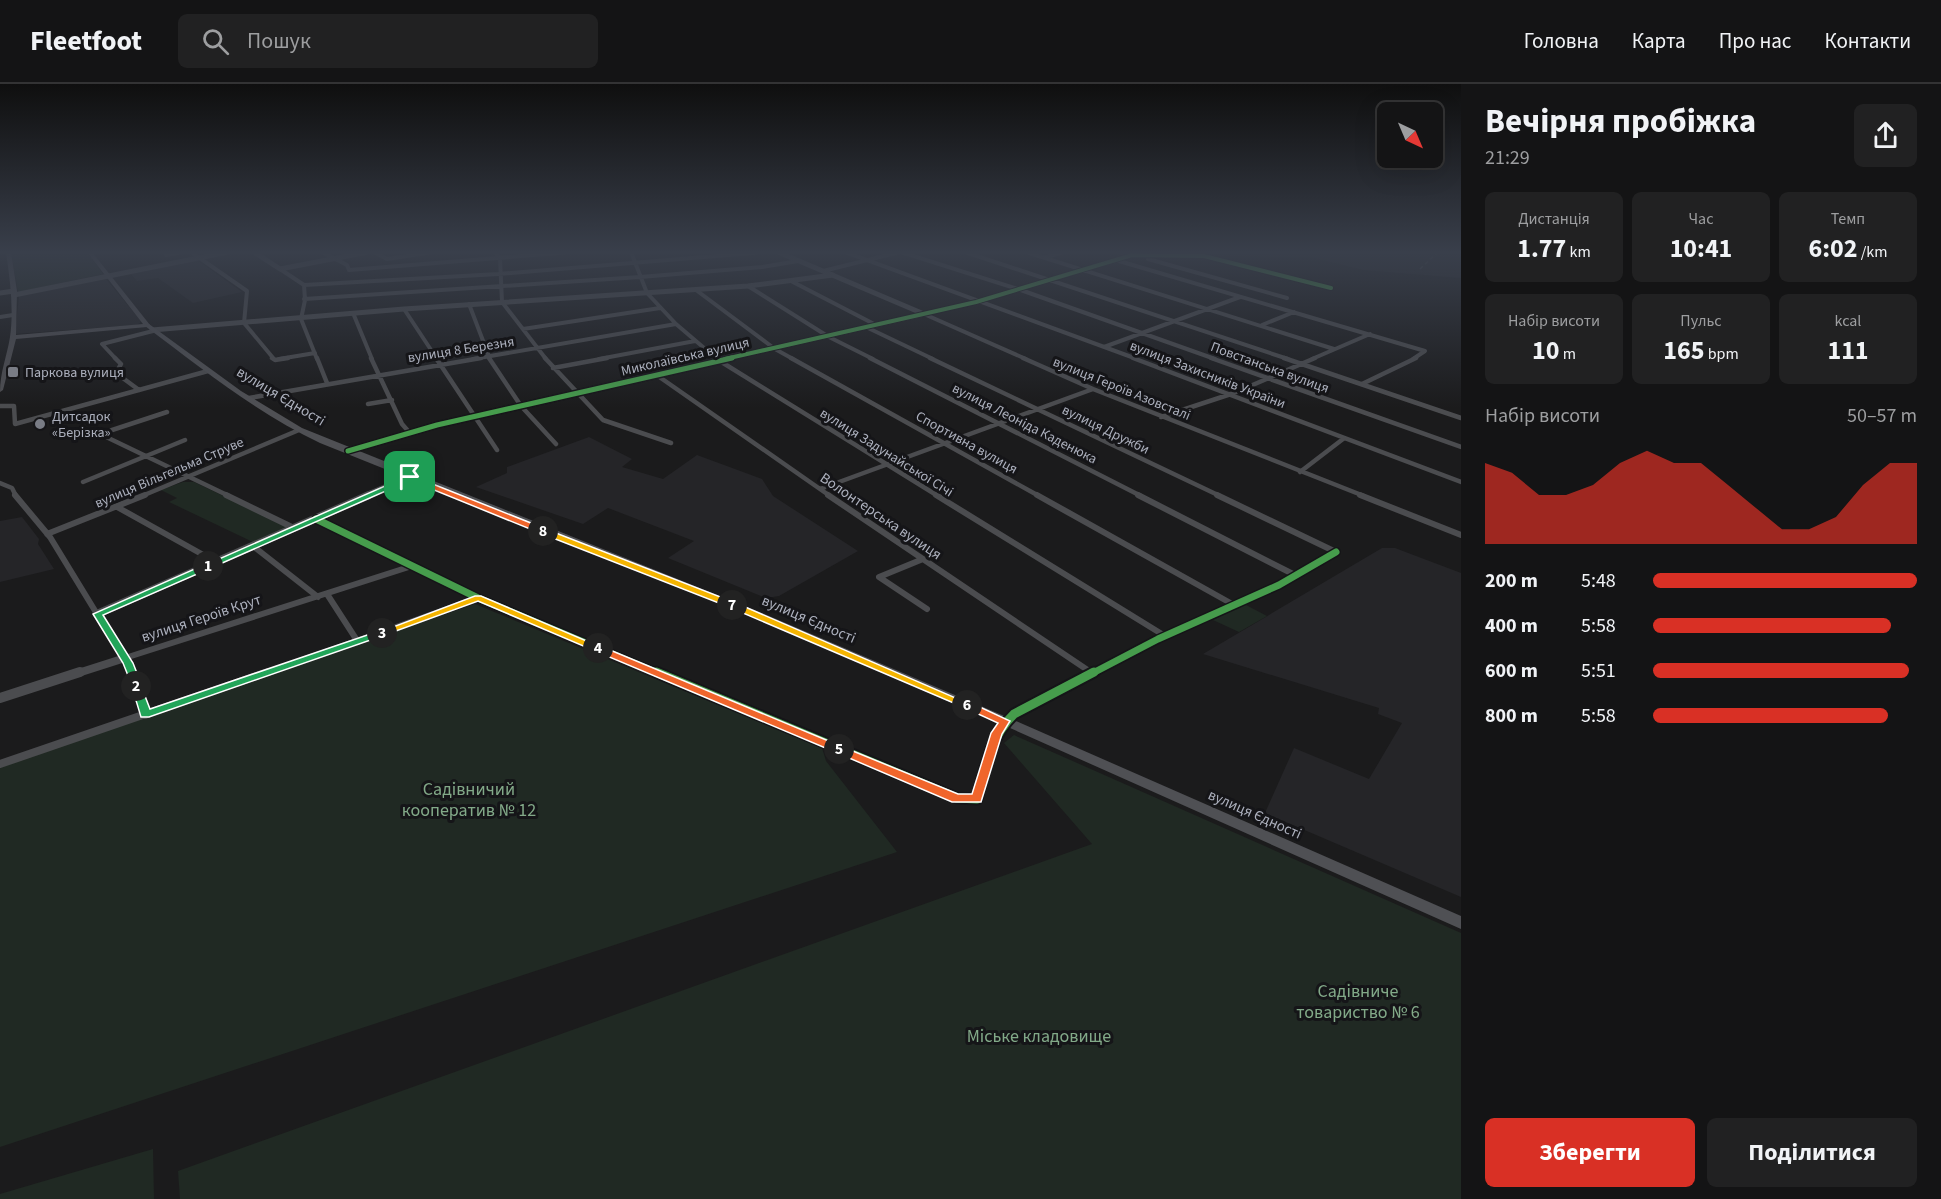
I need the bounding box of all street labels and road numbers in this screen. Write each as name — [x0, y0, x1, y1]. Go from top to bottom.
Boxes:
street label: вулиця 8 Березня — [406, 332, 516, 368]
street label: Миколаївська вулиця — [619, 332, 751, 381]
street label: вулиця Захисників України — [1127, 336, 1289, 414]
street label: Повстанська вулиця — [1208, 337, 1332, 399]
street label: вулиця Героїв Азовсталі — [1050, 352, 1194, 426]
street label: вулиця Єдності — [232, 362, 329, 431]
street label: вулиця Леоніда Каденюка — [949, 379, 1101, 469]
street label: вулиця Дружби — [1058, 400, 1153, 460]
street label: вулиця Задунайської Січі — [816, 404, 957, 502]
street label: Спортивна вулиця — [912, 407, 1021, 479]
street label: вулиця Вільгельма Струве — [92, 432, 247, 513]
street label: Волонтерська вулиця — [816, 468, 946, 565]
street label: вулиця Героїв Крут — [138, 589, 264, 648]
street label: вулиця Єдності — [758, 590, 859, 649]
street label: вулиця Єдності — [1205, 784, 1305, 844]

